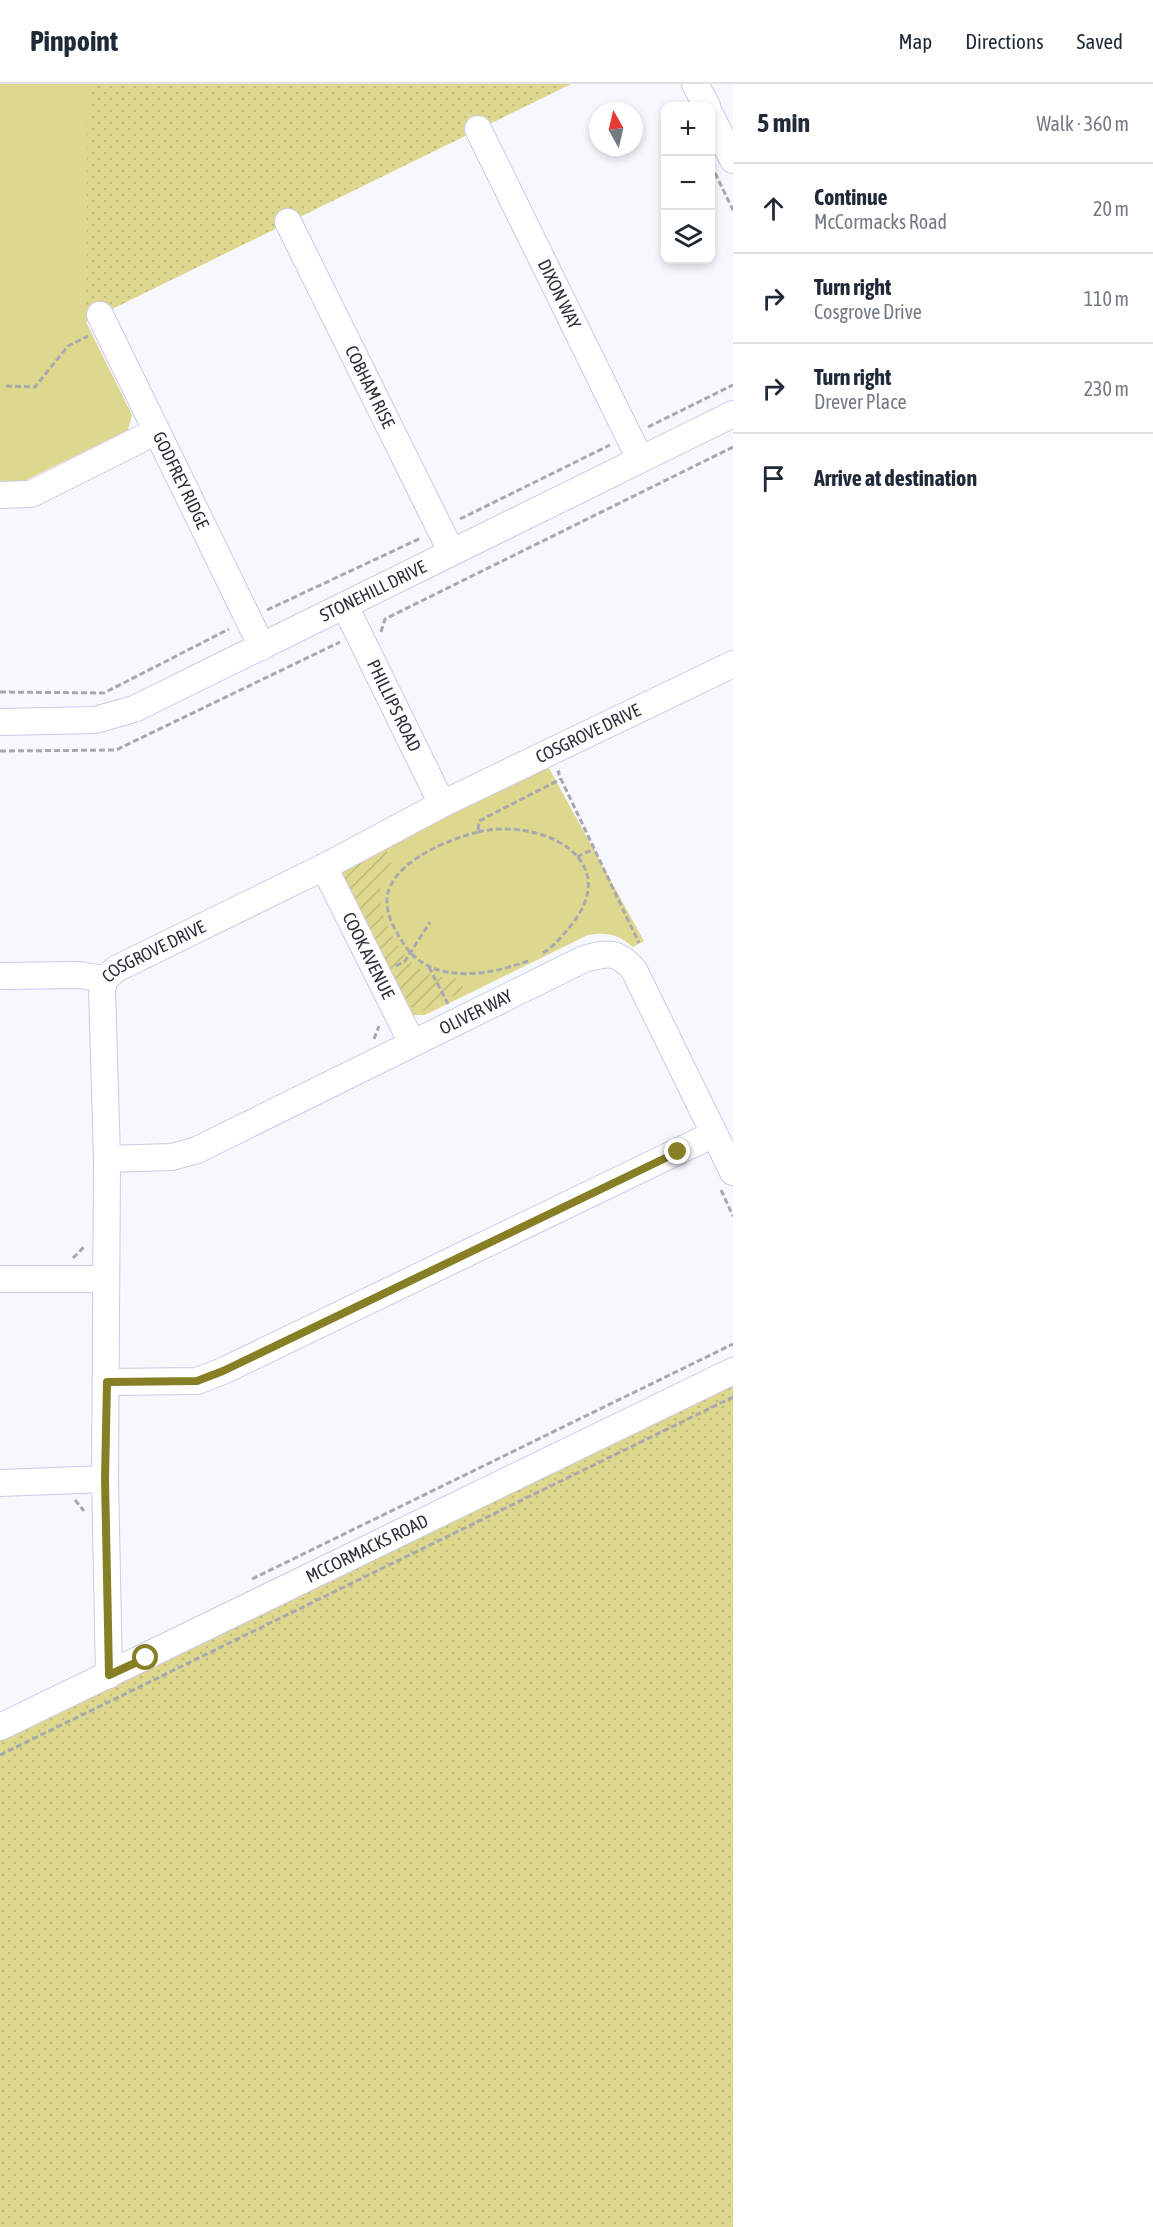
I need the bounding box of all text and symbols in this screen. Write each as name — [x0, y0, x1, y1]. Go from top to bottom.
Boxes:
text: Pinpoint — [30, 25, 118, 57]
text: Map — [898, 29, 932, 53]
text: Directions — [965, 29, 1044, 53]
text: Saved — [1077, 29, 1123, 53]
north arrow — [589, 102, 643, 156]
map controls — [661, 102, 715, 264]
button: + — [661, 102, 715, 156]
text: 5 min — [757, 108, 810, 138]
text: Walk · 360 m — [1037, 112, 1129, 135]
button: − — [661, 156, 715, 210]
text: Continue — [814, 184, 888, 210]
icon: ahead — [757, 192, 790, 225]
text: 20 m — [1093, 197, 1129, 220]
button: layers — [661, 210, 715, 264]
text: McCormacks Road — [814, 210, 947, 233]
street label: DIXON WAY — [534, 256, 585, 332]
text: Turn right — [814, 274, 891, 300]
icon: right — [757, 282, 790, 315]
text: 110 m — [1084, 287, 1129, 310]
text: Cosgrove Drive — [814, 300, 922, 323]
street label: COBHAM RISE — [341, 342, 400, 432]
text: Turn right — [814, 364, 891, 390]
icon: right — [757, 372, 790, 405]
text: 230 m — [1084, 377, 1129, 400]
text: Drever Place — [814, 390, 907, 413]
street label: GODFREY RIDGE — [149, 428, 214, 532]
icon: arrive — [757, 462, 790, 495]
text: Arrive at destination — [814, 465, 977, 491]
street label: STONEHILL DRIVE — [316, 556, 430, 626]
street label: PHILLIPS ROAD — [363, 656, 426, 755]
street label: COSGROVE DRIVE — [532, 699, 644, 767]
street label: COOK AVENUE — [338, 909, 399, 1002]
street label: COSGROVE DRIVE — [97, 916, 209, 987]
street label: OLIVER WAY — [436, 985, 516, 1039]
route end — [664, 1138, 690, 1164]
street label: MCCORMACKS ROAD — [302, 1510, 431, 1587]
route start — [132, 1644, 158, 1670]

